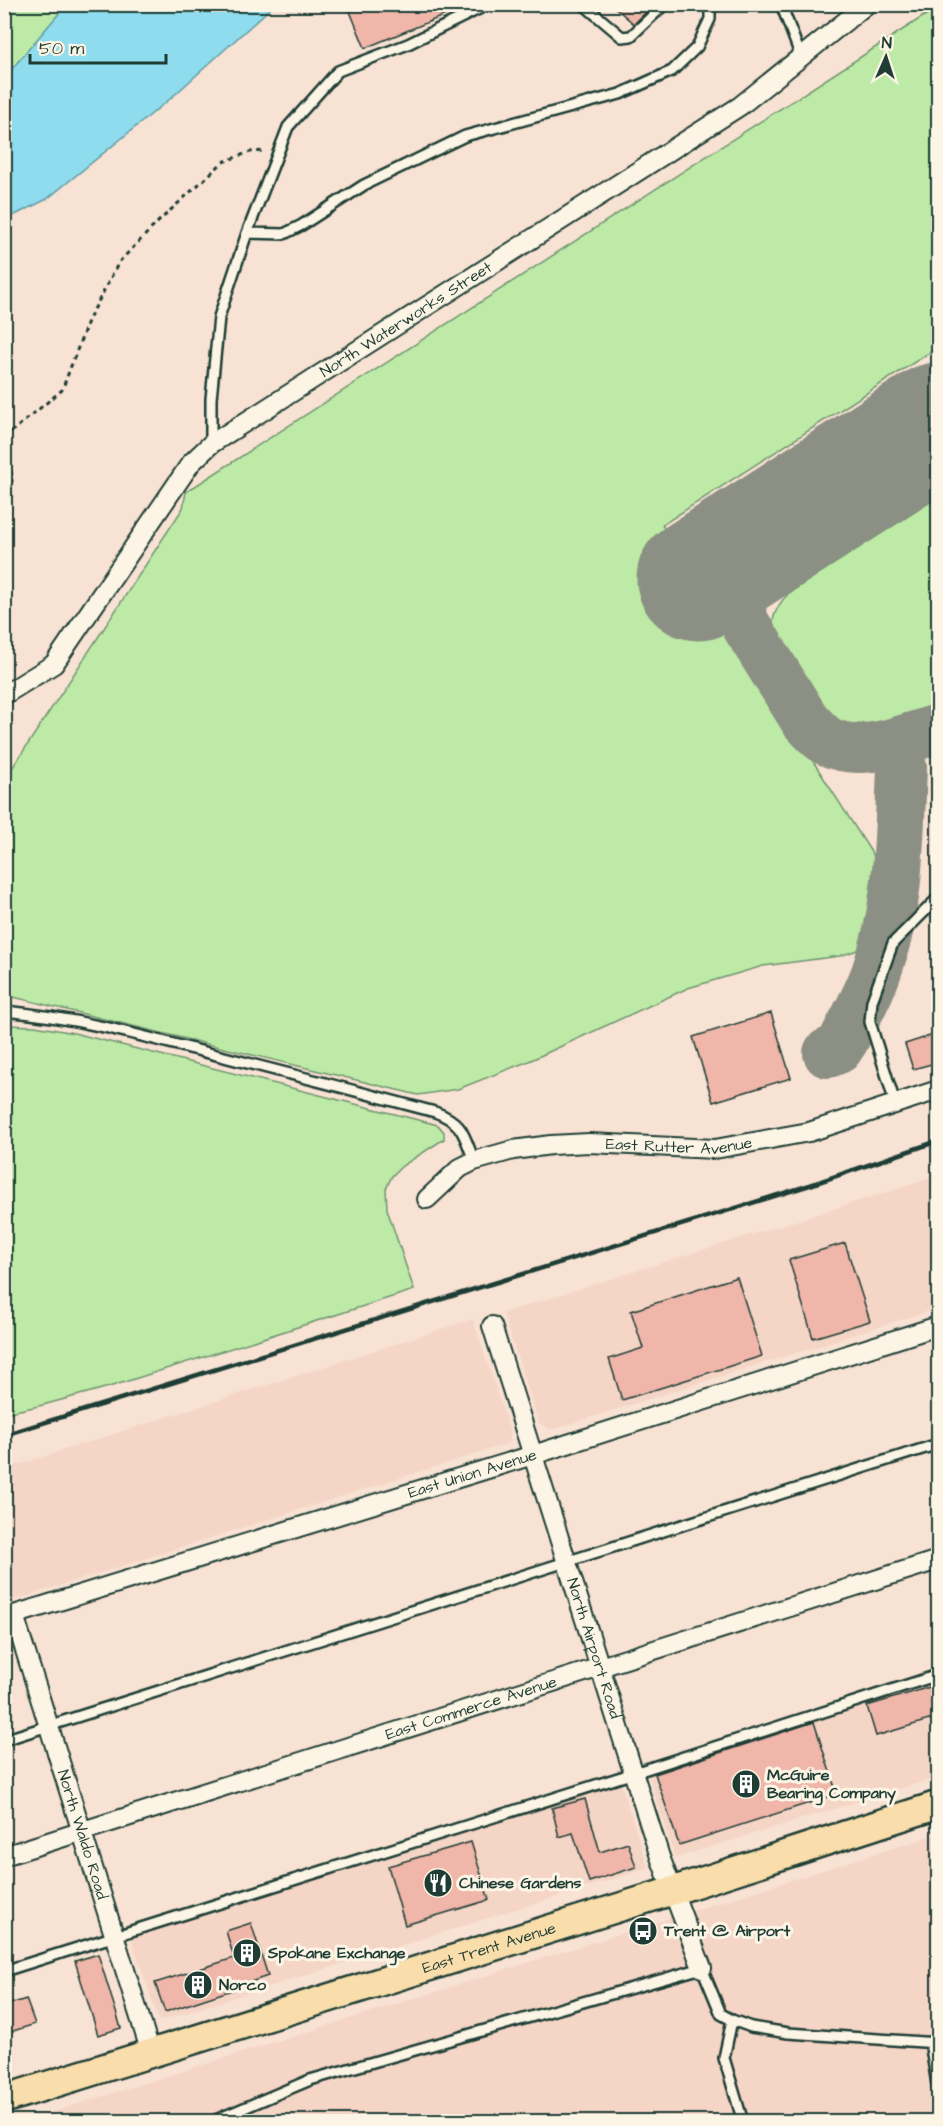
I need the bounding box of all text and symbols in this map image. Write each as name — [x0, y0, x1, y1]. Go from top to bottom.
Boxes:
scale bar — [30, 27, 166, 65]
north arrow — [856, 27, 916, 87]
text: N — [881, 32, 892, 54]
text: 50 m — [39, 36, 84, 61]
street label: North Waterworks Street — [316, 256, 497, 383]
street label: East Rutter Avenue — [605, 1131, 754, 1160]
street label: East Union Avenue — [405, 1443, 540, 1504]
street label: North Airport Road — [561, 1575, 627, 1721]
street label: East Commerce Avenue — [383, 1670, 560, 1745]
place label: McGuire Bearing Company — [767, 1764, 896, 1806]
street label: North Waldo Road — [52, 1767, 113, 1902]
building icon: McGuire Bearing Company — [730, 1768, 762, 1800]
restaurant icon: Chinese Gardens — [422, 1867, 454, 1899]
place label: Chinese Gardens — [459, 1872, 581, 1894]
bus stop icon: Trent @ Airport — [627, 1915, 659, 1947]
street label: East Trent Avenue — [419, 1917, 559, 1979]
place label: Trent @ Airport — [663, 1920, 791, 1942]
building icon: Spokane Exchange — [231, 1937, 263, 1969]
place label: Spokane Exchange — [267, 1942, 406, 1966]
building icon: Norco — [182, 1969, 214, 2001]
place label: Norco — [219, 1974, 267, 1996]

